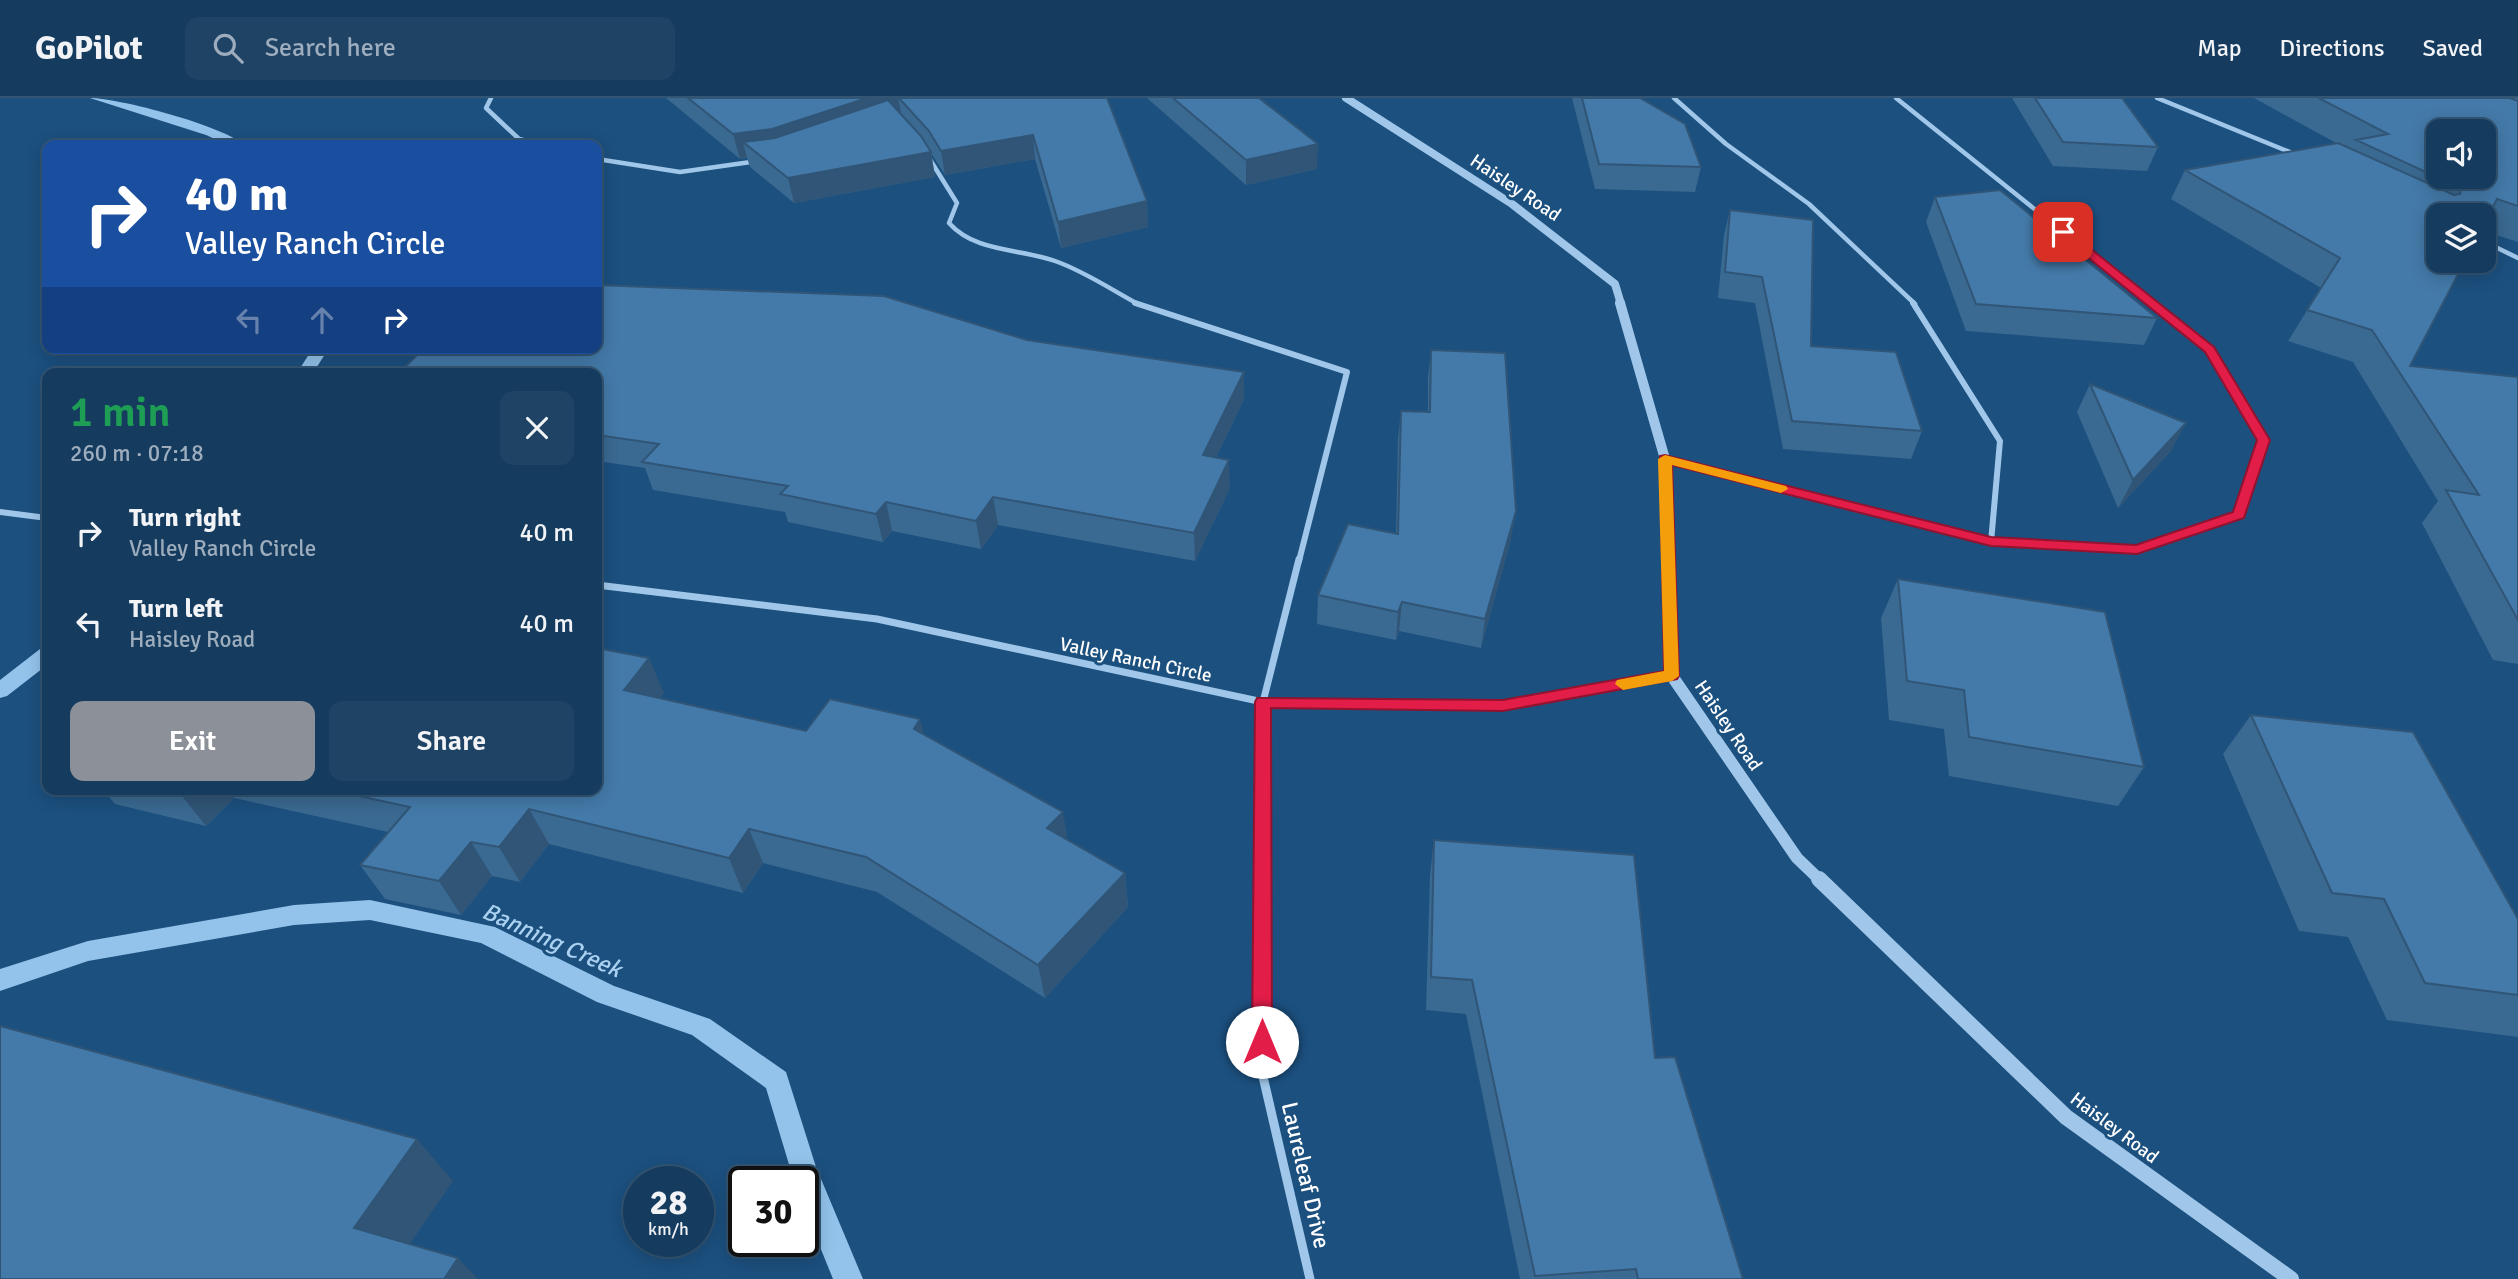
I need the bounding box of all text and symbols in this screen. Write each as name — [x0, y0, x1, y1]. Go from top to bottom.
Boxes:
search box — [185, 17, 675, 80]
text: GoPilot — [35, 28, 143, 69]
icon: search — [209, 29, 247, 67]
text: Search here — [265, 32, 396, 64]
text: Map — [2197, 33, 2242, 63]
text: Directions — [2280, 33, 2385, 63]
text: Saved — [2423, 33, 2483, 63]
map controls — [2426, 119, 2496, 273]
button: sound — [2426, 119, 2496, 189]
street label: Haisley Road — [1465, 149, 1565, 227]
text: 40 m — [185, 164, 288, 224]
icon: right — [70, 168, 161, 259]
pin — [2033, 202, 2093, 262]
button: layers — [2426, 203, 2496, 273]
icon: arrive — [2044, 213, 2082, 251]
text: Valley Ranch Circle — [185, 224, 446, 263]
icon: left — [230, 301, 268, 339]
icon: ahead — [303, 301, 341, 339]
icon: right — [376, 301, 414, 339]
text: 1 min — [70, 387, 171, 438]
button: close — [500, 391, 574, 465]
text: 260 m · 07:18 — [70, 439, 204, 468]
text: Turn right — [129, 502, 241, 534]
icon: right — [70, 514, 108, 552]
text: 40 m — [519, 517, 574, 549]
text: Valley Ranch Circle — [129, 534, 316, 563]
text: Turn left — [129, 593, 223, 625]
icon: left — [70, 605, 108, 643]
text: 40 m — [519, 608, 574, 640]
text: Haisley Road — [129, 625, 255, 654]
street label: Valley Ranch Circle — [1058, 632, 1214, 688]
street label: Haisley Road — [1689, 676, 1767, 776]
button: Exit — [70, 701, 315, 781]
button: Share — [329, 701, 574, 781]
water label: Banning Creek — [478, 896, 628, 985]
position arrow — [1225, 1005, 1299, 1079]
street label: Haisley Road — [2066, 1087, 2163, 1169]
street label: Laureleaf Drive — [1275, 1099, 1336, 1251]
speed limit sign: 30 — [728, 1166, 819, 1257]
text: 28 — [650, 1181, 687, 1224]
text: km/h — [648, 1218, 689, 1240]

